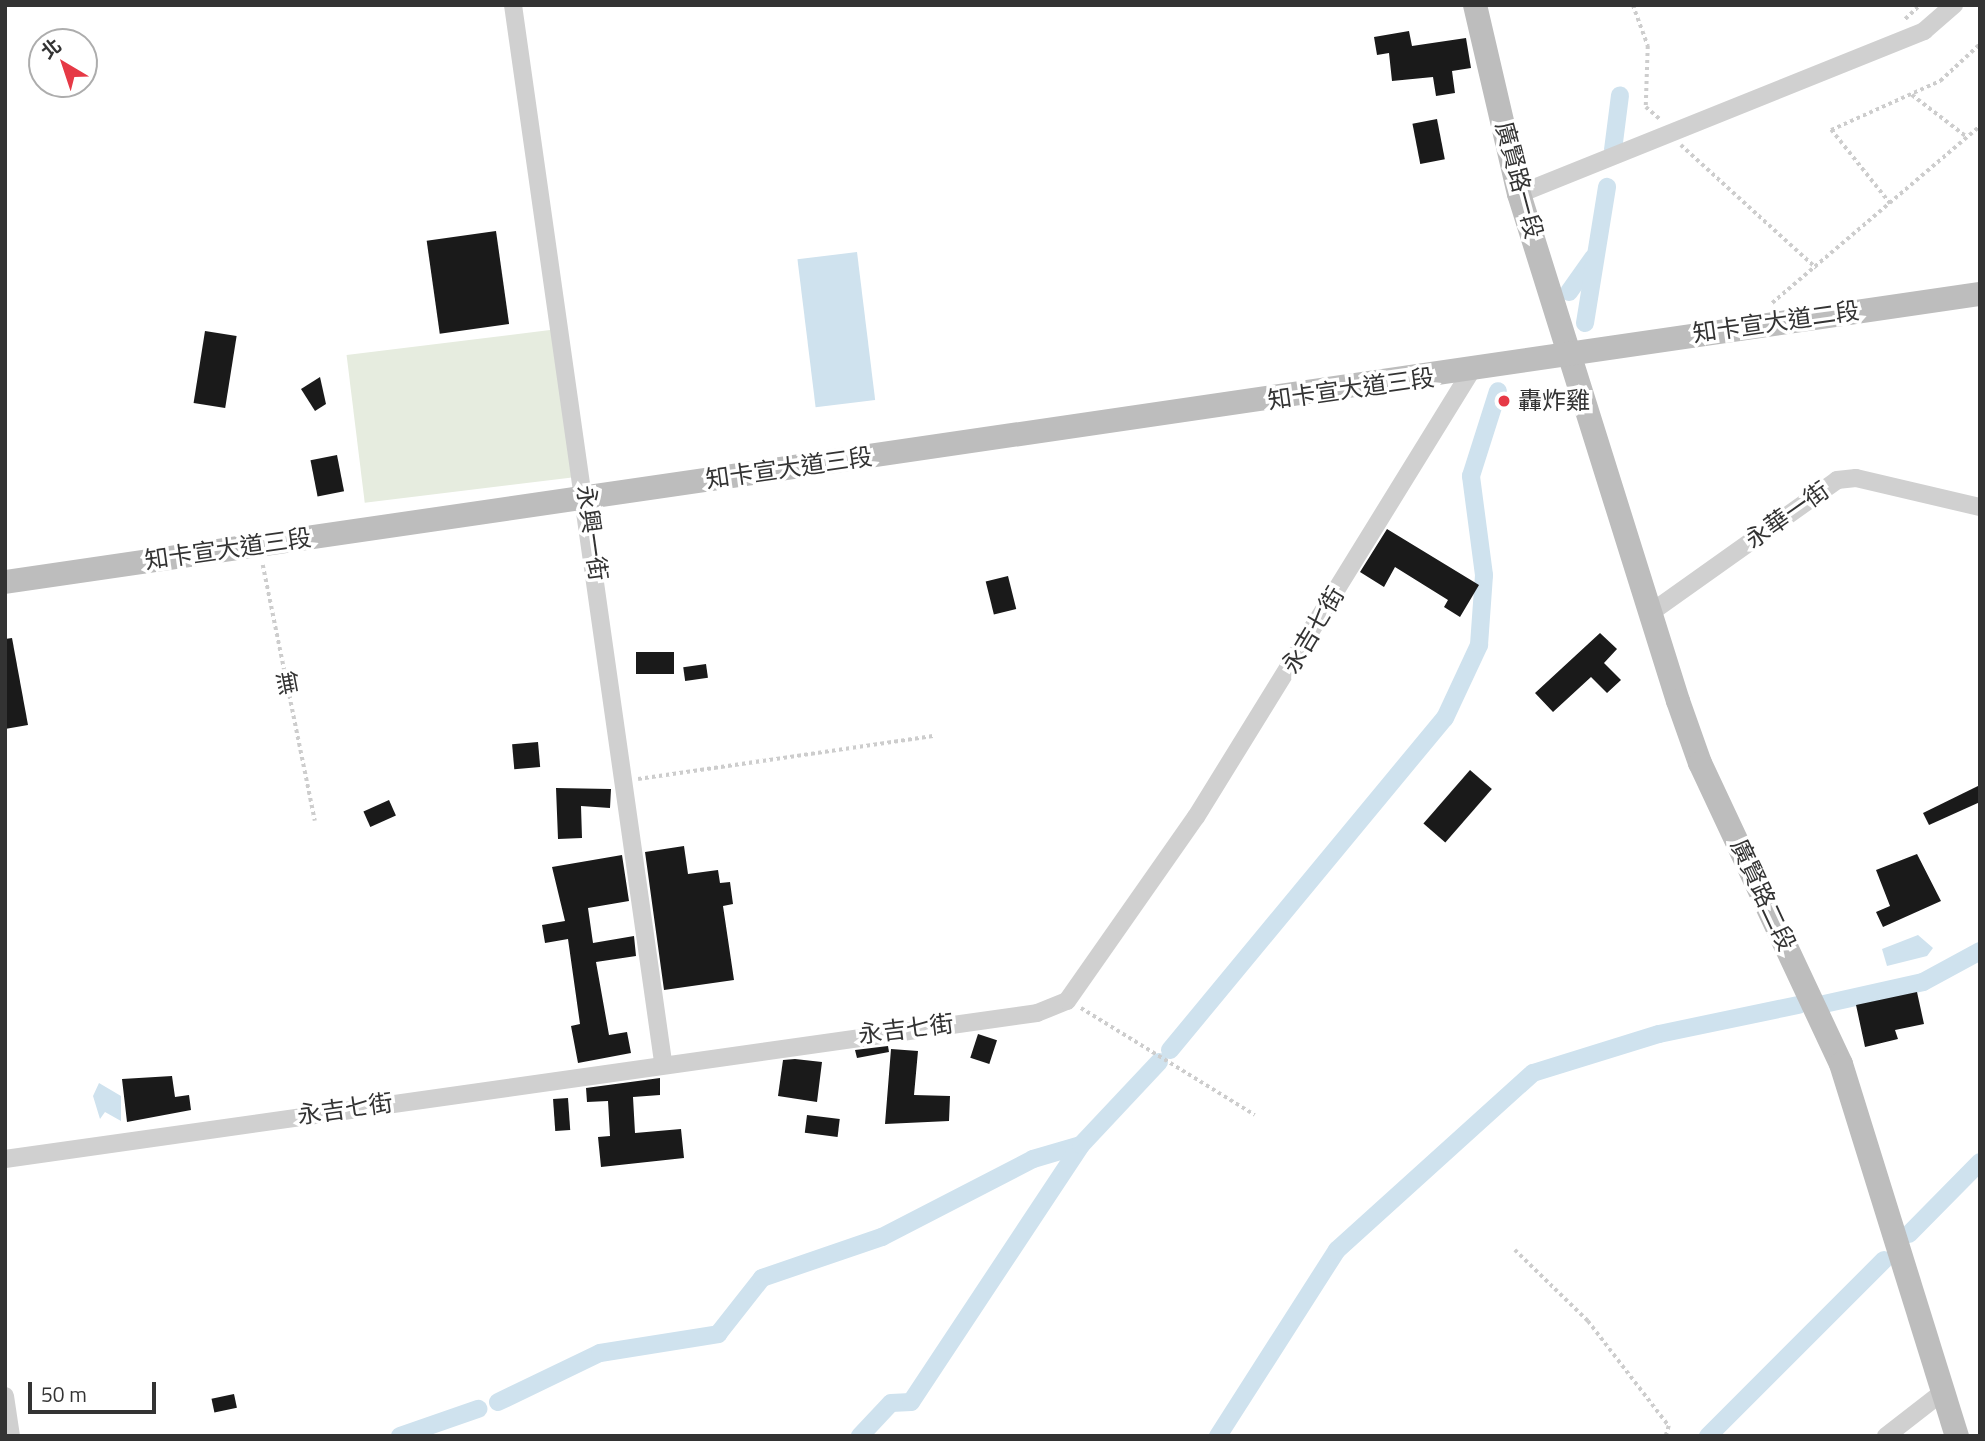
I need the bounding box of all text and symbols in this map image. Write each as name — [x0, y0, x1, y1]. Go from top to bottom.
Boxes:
north arrow — [28, 28, 98, 98]
text: 北 — [34, 31, 67, 65]
street label: 廣賢路一段 — [1490, 118, 1548, 242]
street label: 知卡宣大道二段 — [1691, 296, 1861, 348]
street label: 知卡宣大道三段 — [1266, 363, 1436, 415]
place label: 轟炸雞 — [1518, 387, 1590, 415]
marker: 轟炸雞 — [1496, 393, 1512, 409]
street label: 知卡宣大道三段 — [704, 442, 874, 494]
street label: 永華一街 — [1739, 476, 1835, 554]
street label: 永興一街 — [571, 483, 613, 583]
street label: 知卡宣大道三段 — [143, 523, 313, 575]
street label: 永吉七街 — [1276, 581, 1350, 679]
street label: 無 — [271, 668, 303, 698]
street label: 廣賢路二段 — [1725, 835, 1801, 955]
street label: 永吉七街 — [857, 1009, 955, 1049]
street label: 永吉七街 — [295, 1088, 395, 1130]
scale bar — [32, 1368, 159, 1412]
text: 50 m — [41, 1378, 87, 1410]

